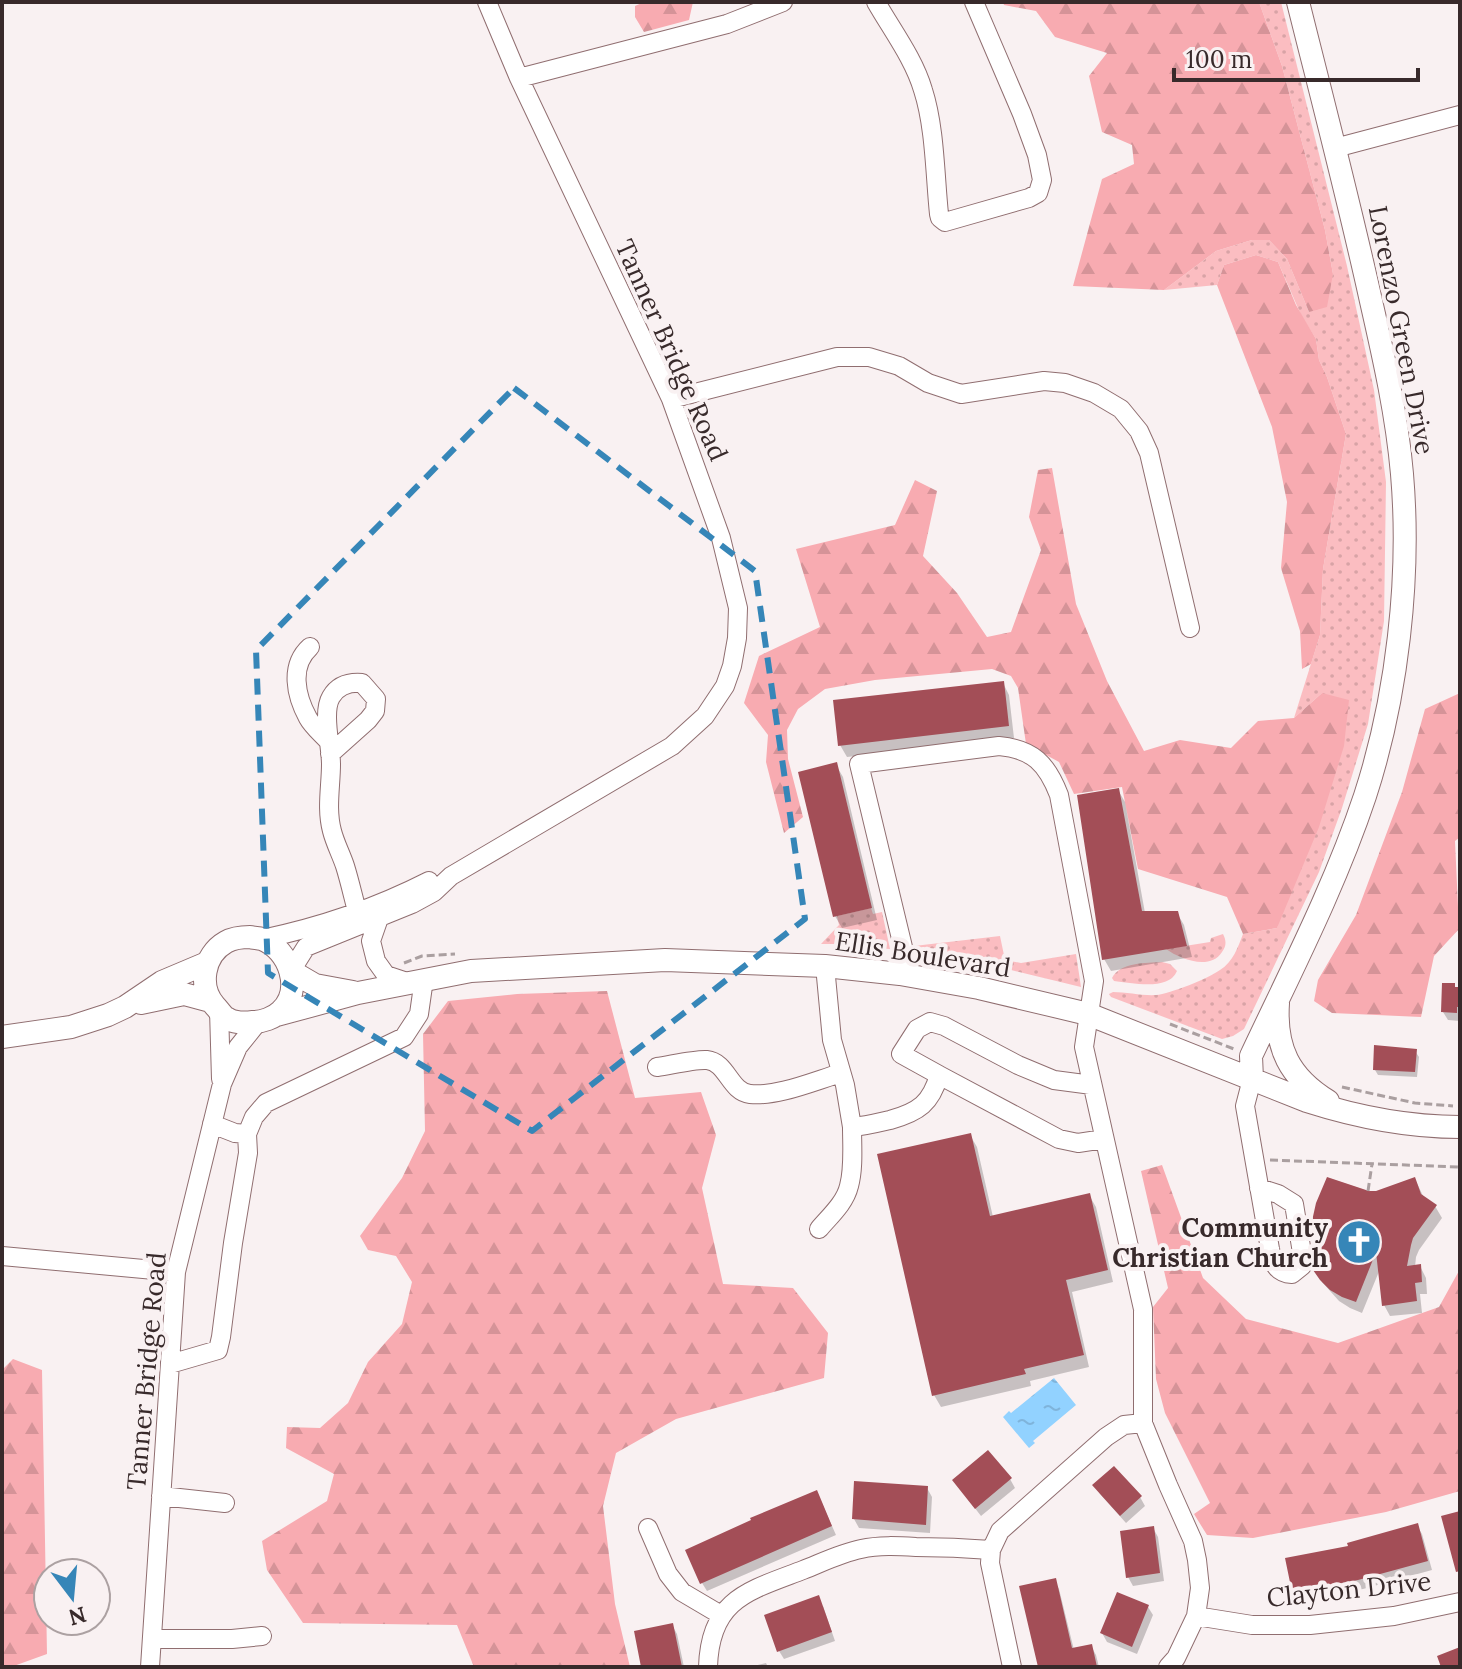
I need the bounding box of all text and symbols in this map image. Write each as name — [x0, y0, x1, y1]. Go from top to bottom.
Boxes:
scale bar — [1174, 32, 1418, 82]
text: 100 m — [1186, 44, 1252, 75]
street label: Lorenzo Green Drive — [1362, 203, 1442, 457]
street label: Tanner Bridge Road — [608, 234, 736, 466]
street label: Ellis Boulevard — [833, 924, 1013, 984]
place label: Community Christian Church — [1112, 1211, 1329, 1274]
church icon: Community Christian Church — [1335, 1218, 1383, 1266]
street label: Tanner Bridge Road — [119, 1251, 173, 1491]
north arrow — [32, 1557, 112, 1637]
street label: Clayton Drive — [1265, 1564, 1433, 1614]
text: N — [65, 1600, 90, 1632]

